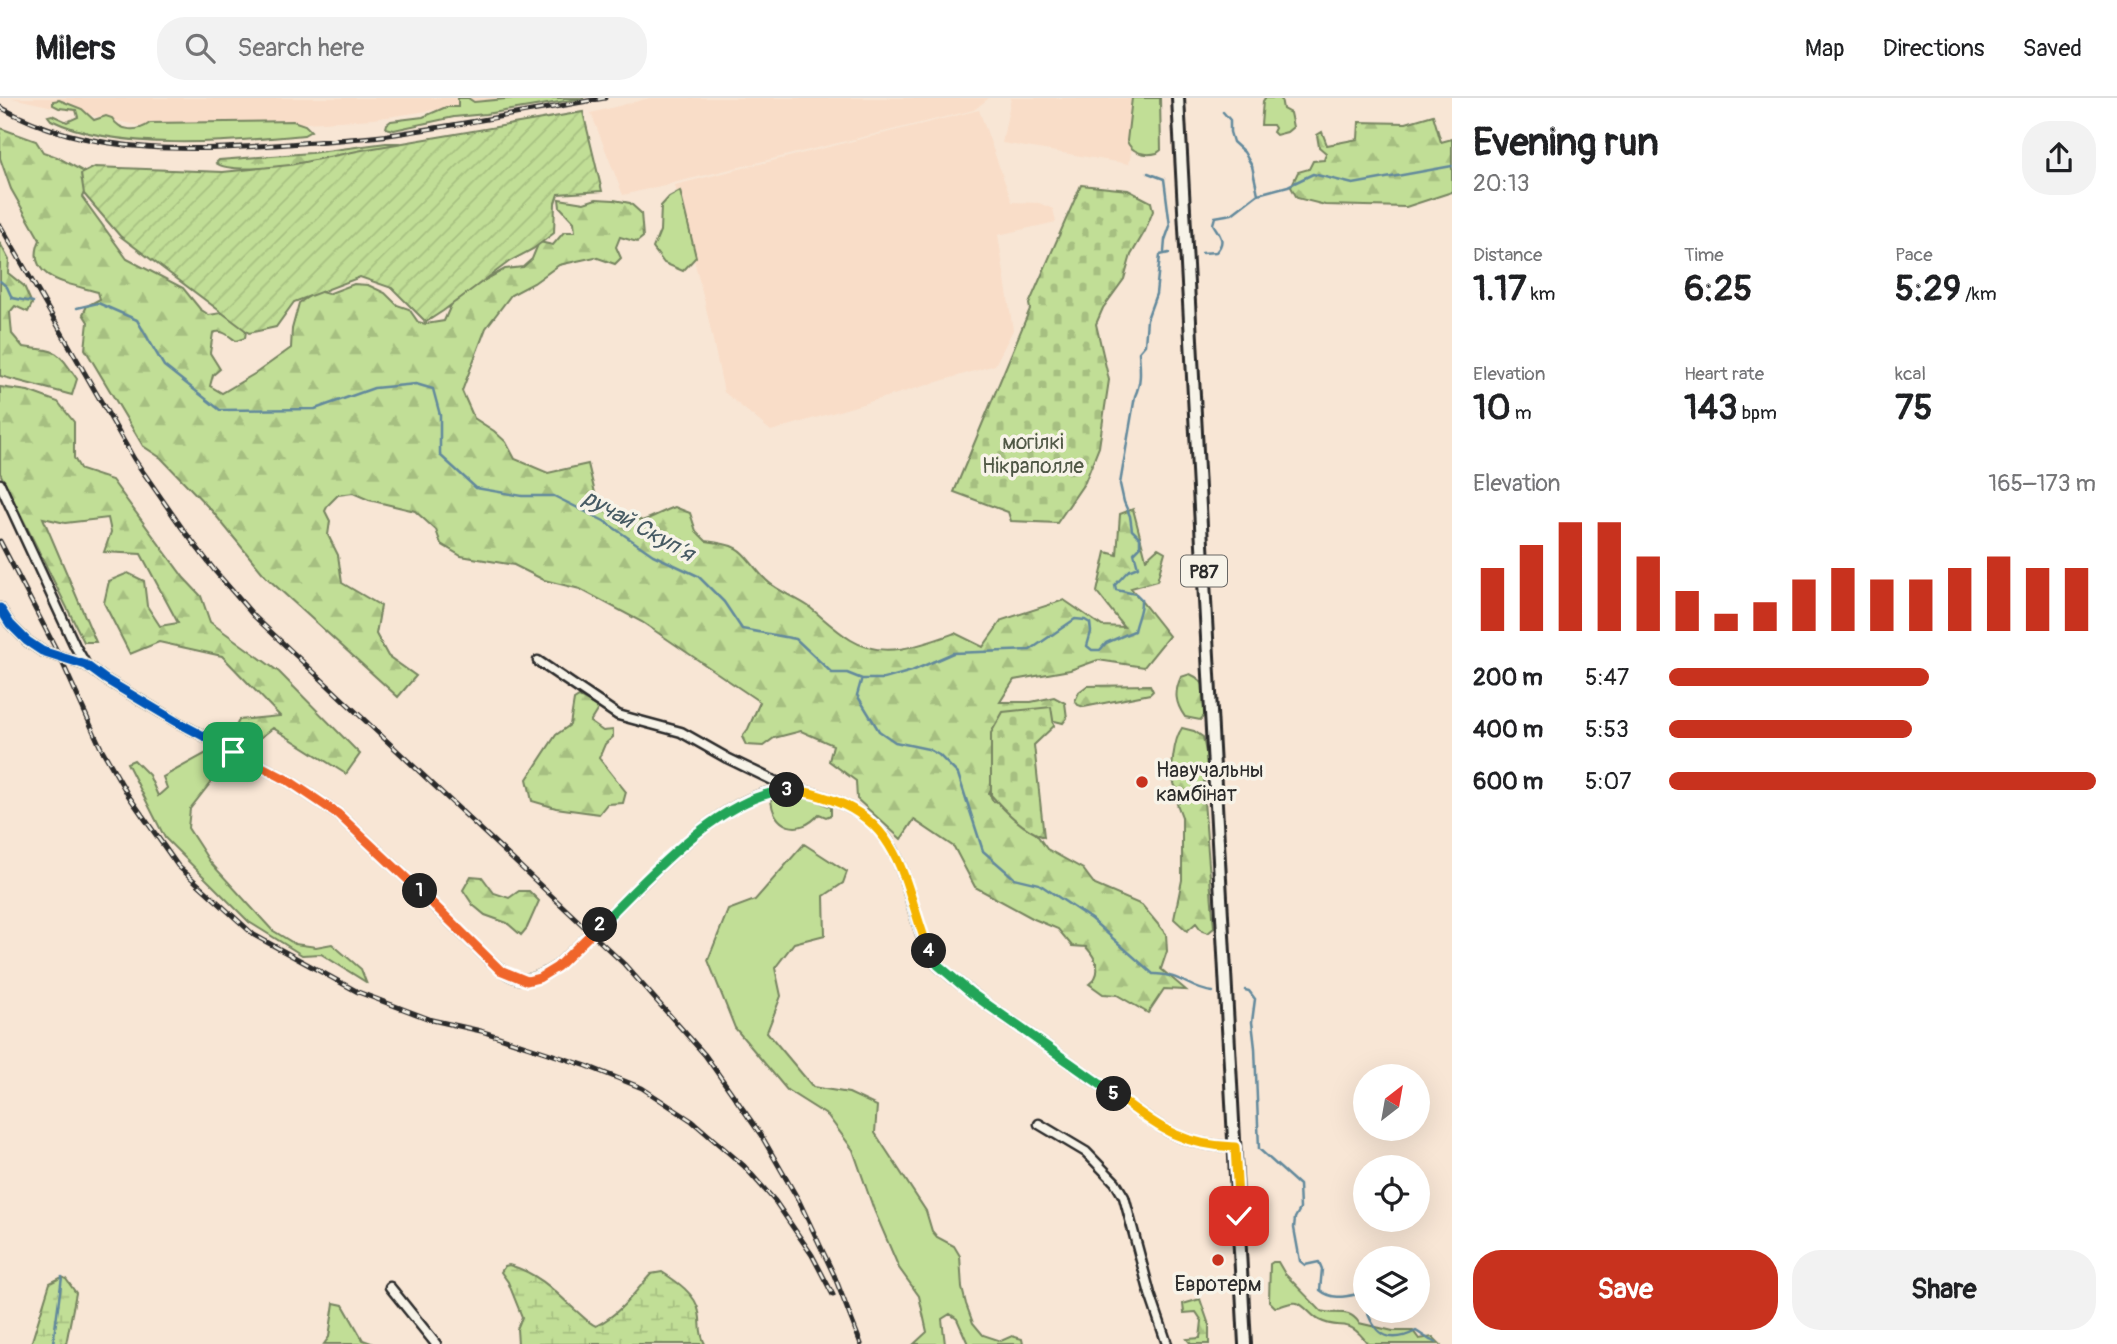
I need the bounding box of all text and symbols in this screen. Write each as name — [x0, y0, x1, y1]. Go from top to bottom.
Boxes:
search box — [157, 17, 647, 80]
text: Milers — [35, 28, 115, 69]
icon: search — [181, 29, 219, 67]
text: Search here — [237, 32, 364, 64]
text: Map — [1805, 34, 1845, 63]
text: Directions — [1883, 34, 1984, 63]
text: Saved — [2022, 34, 2082, 63]
text: Evening run — [1473, 119, 1659, 167]
button: share — [2022, 121, 2096, 195]
text: 20:13 — [1473, 169, 1530, 198]
text: Distance — [1473, 243, 1542, 267]
text: Time — [1684, 243, 1724, 267]
text: Pace — [1895, 243, 1933, 267]
text: 1.17 — [1473, 267, 1527, 311]
text: 6:25 — [1684, 267, 1752, 311]
text: 5:29 — [1895, 267, 1961, 311]
text: km — [1527, 282, 1555, 306]
text: /km — [1961, 282, 1997, 306]
text: Elevation — [1473, 362, 1545, 386]
text: Heart rate — [1684, 362, 1764, 386]
text: kcal — [1895, 362, 1926, 386]
text: 10 — [1473, 386, 1511, 430]
text: 143 — [1684, 386, 1738, 430]
text: 75 — [1895, 386, 1933, 430]
text: m — [1511, 401, 1532, 425]
text: bpm — [1738, 401, 1777, 425]
park label: могілкі Нікраполле — [982, 429, 1085, 480]
text: Elevation — [1473, 469, 1561, 498]
text: 165–173 m — [1988, 469, 2096, 498]
water label: ручай Скупʼя — [578, 483, 701, 569]
road number: Р87 — [1181, 556, 1227, 586]
text: 200 m — [1473, 663, 1543, 692]
text: 5:47 — [1585, 663, 1629, 692]
text: 400 m — [1473, 715, 1543, 744]
text: 5:53 — [1585, 715, 1629, 744]
pin — [203, 722, 263, 782]
icon: arrive — [214, 733, 252, 771]
place label: Навучальны камбінат — [1156, 757, 1263, 808]
text: 600 m — [1473, 767, 1543, 796]
text: 5:07 — [1585, 767, 1631, 796]
pin: 3 — [770, 772, 804, 808]
marker: Навучальны камбінат — [1134, 774, 1150, 790]
text: 3 — [781, 777, 792, 801]
pin: 1 — [402, 874, 438, 908]
text: 1 — [416, 878, 423, 902]
pin: 2 — [582, 908, 618, 942]
text: 2 — [594, 912, 605, 936]
pin: 4 — [912, 934, 946, 968]
text: 4 — [923, 938, 934, 962]
north arrow — [1353, 1064, 1430, 1141]
map controls — [1353, 1064, 1430, 1323]
pin: 5 — [1096, 1076, 1132, 1112]
text: 5 — [1108, 1081, 1119, 1105]
button: locate — [1353, 1155, 1430, 1232]
pin — [1209, 1186, 1269, 1246]
icon: check — [1220, 1197, 1258, 1235]
button: layers — [1353, 1246, 1430, 1323]
button: Save — [1473, 1250, 1778, 1330]
button: Share — [1792, 1250, 2096, 1330]
marker: Евротерм — [1210, 1252, 1226, 1268]
place label: Евротерм — [1174, 1271, 1262, 1298]

